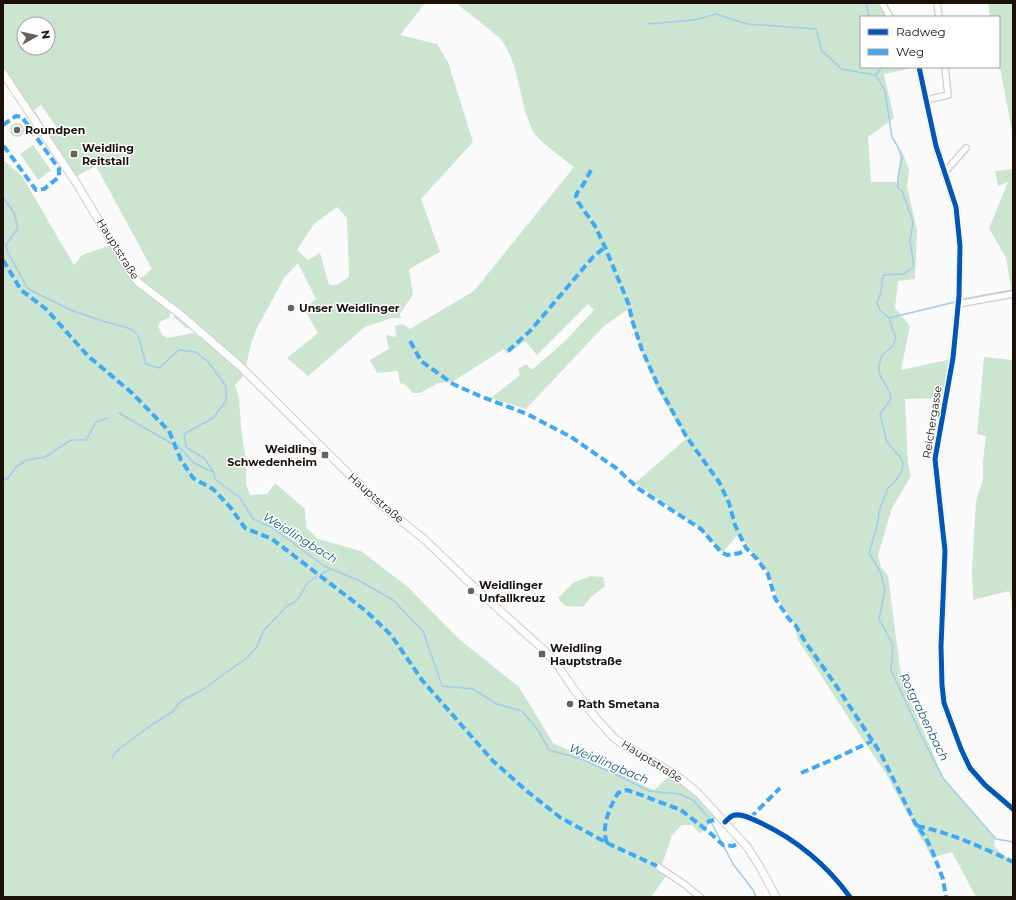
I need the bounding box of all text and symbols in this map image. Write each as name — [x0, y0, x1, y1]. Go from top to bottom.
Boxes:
north arrow — [16, 16, 56, 56]
legend — [860, 16, 1000, 68]
text: Radweg — [896, 24, 946, 39]
text: N — [38, 29, 53, 40]
text: Weg — [896, 44, 924, 59]
place label: Roundpen — [25, 123, 85, 137]
marker: Roundpen — [12, 125, 22, 135]
place label: Weidling Reitstall — [82, 141, 134, 168]
marker: Weidling Reitstall — [69, 149, 79, 159]
street label: Hauptstraße — [94, 216, 142, 282]
place label: Unser Weidlinger — [299, 301, 400, 315]
marker: Unser Weidlinger — [286, 303, 296, 313]
street label: Reichergasse — [919, 384, 945, 459]
place label: Weidling Schwedenheim — [227, 442, 317, 469]
marker: Weidling Schwedenheim — [320, 450, 330, 460]
street label: Hauptstraße — [345, 470, 407, 526]
water label: Weidlingbach — [260, 509, 340, 566]
place label: Weidlinger Unfallkreuz — [479, 578, 545, 605]
marker: Weidlinger Unfallkreuz — [466, 586, 476, 596]
place label: Weidling Hauptstraße — [550, 641, 622, 668]
marker: Weidling Hauptstraße — [537, 649, 547, 659]
water label: Rotgrabenbach — [897, 670, 952, 763]
place label: Rath Smetana — [578, 697, 660, 711]
marker: Rath Smetana — [565, 699, 575, 709]
street label: Hauptstraße — [619, 737, 685, 785]
water label: Weidlingbach — [567, 740, 651, 787]

